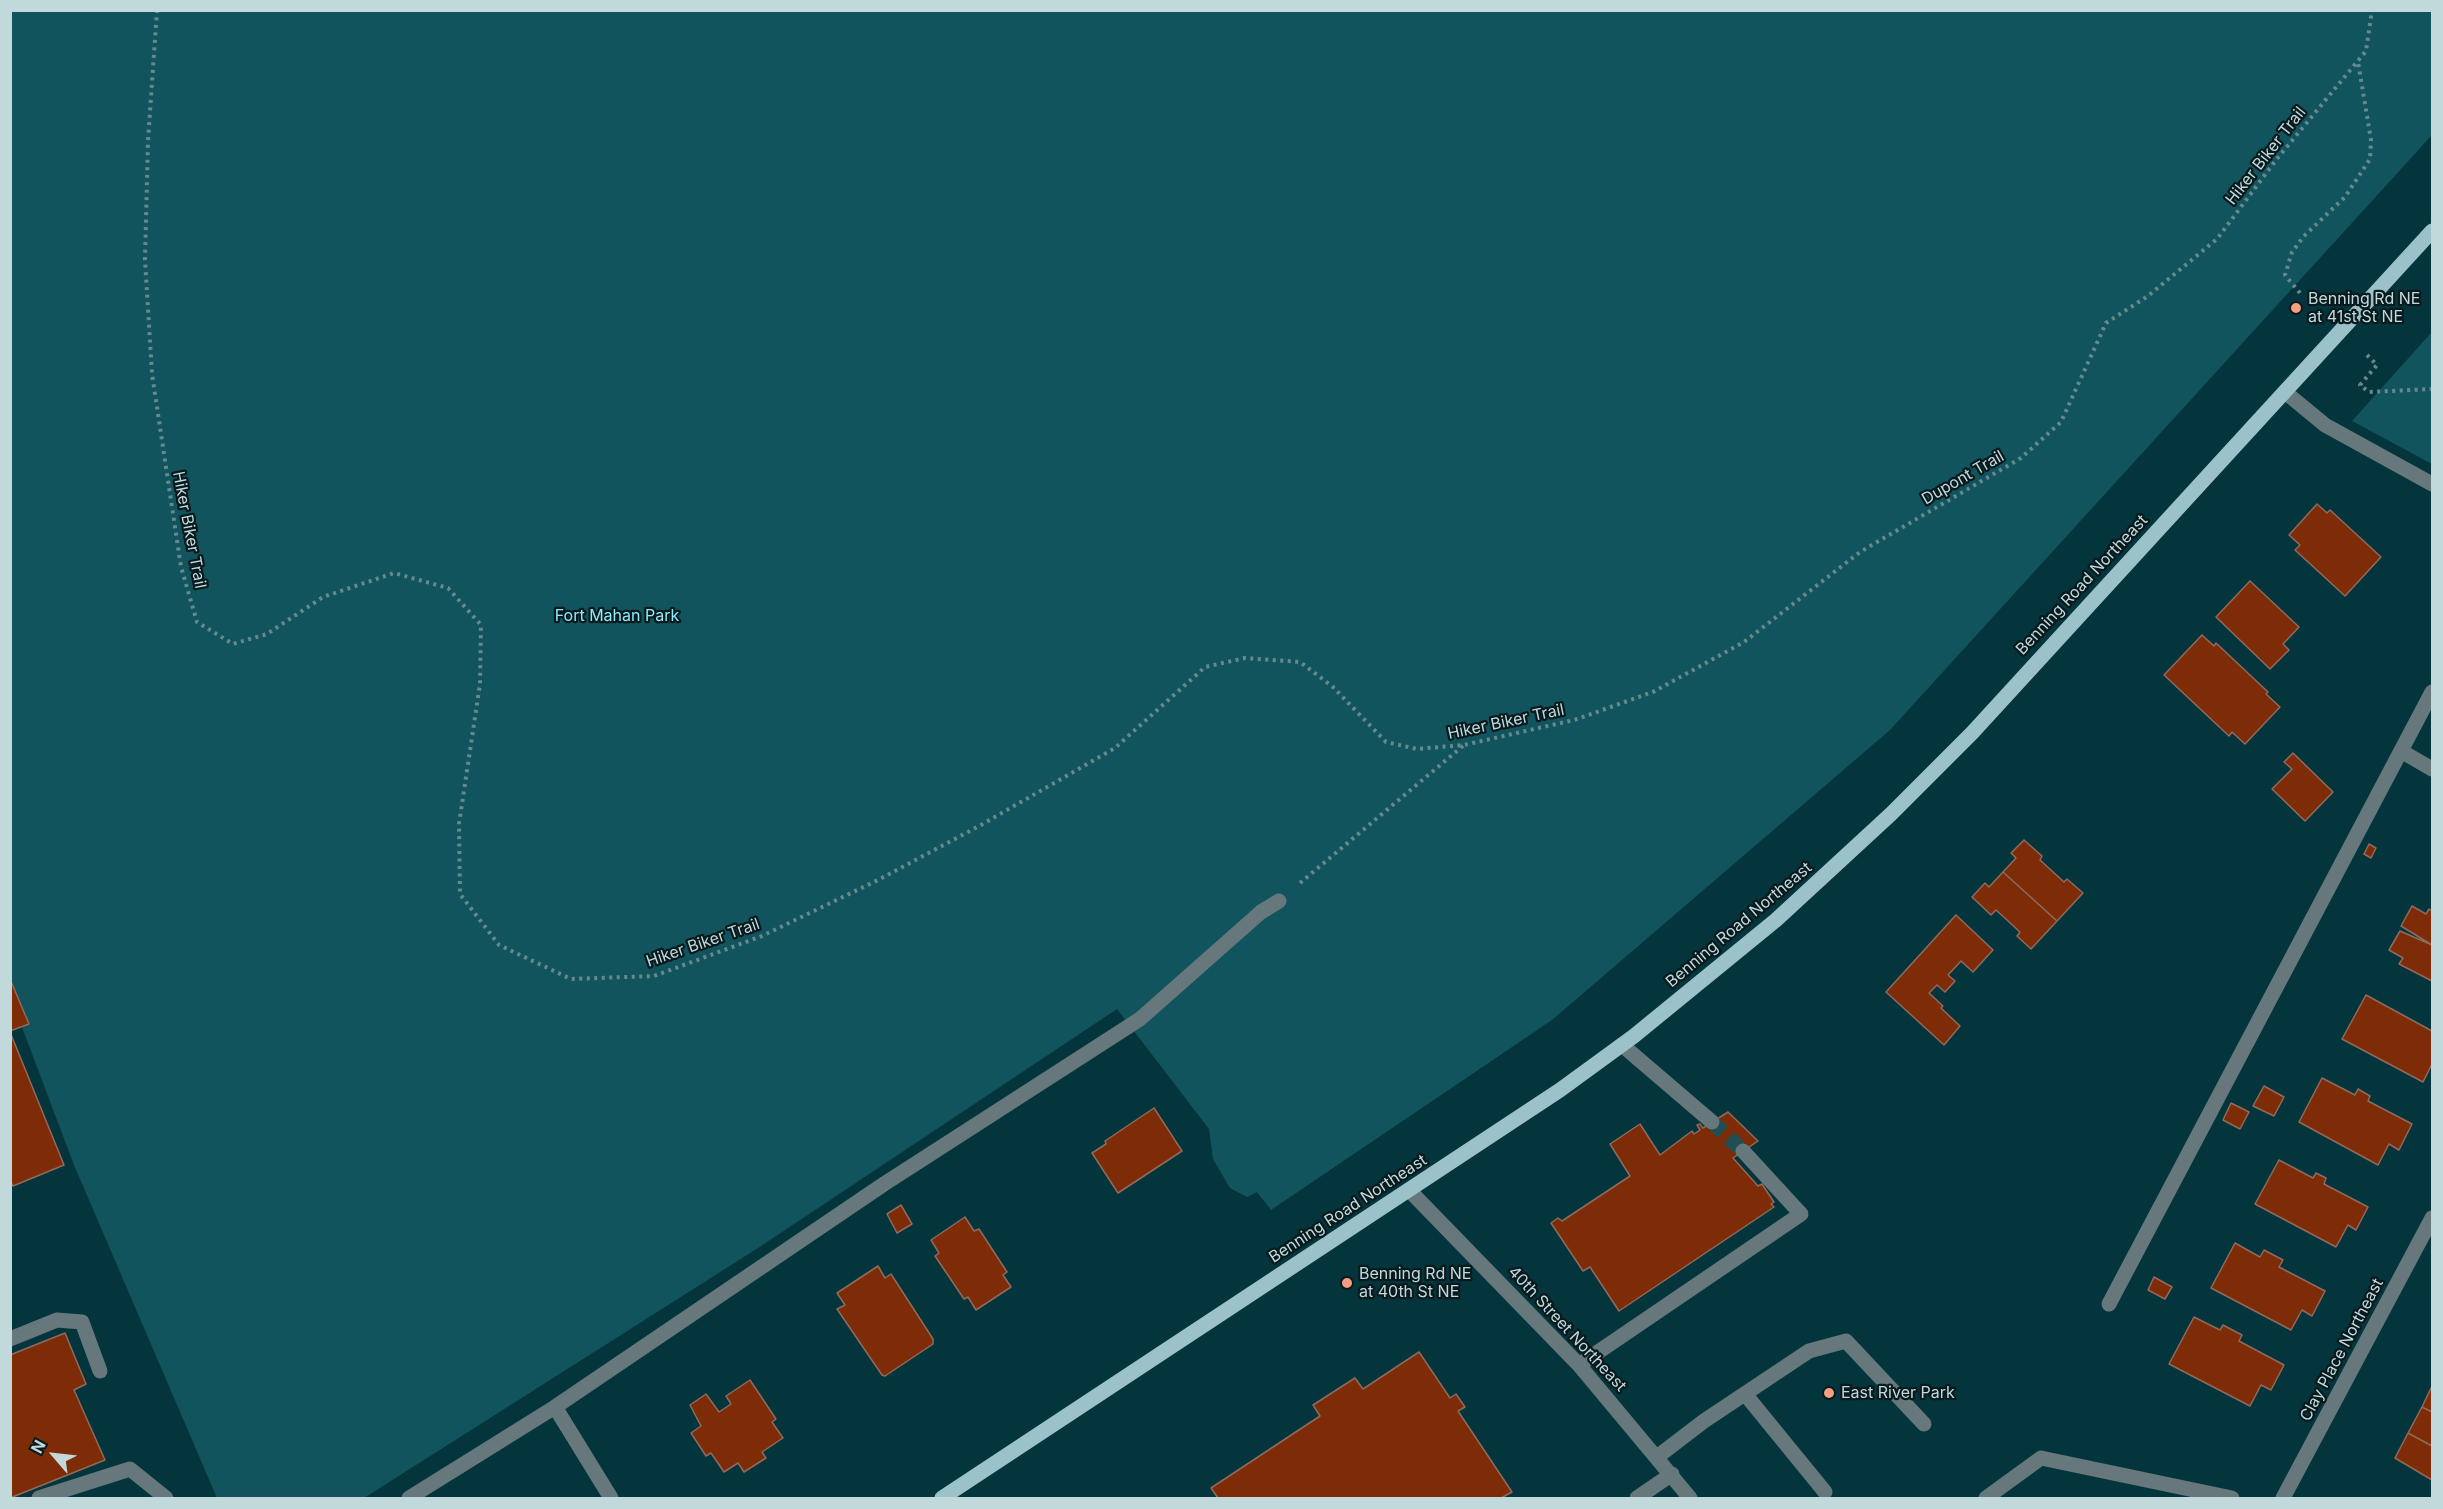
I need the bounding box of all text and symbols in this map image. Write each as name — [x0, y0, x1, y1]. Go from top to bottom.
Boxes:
street label: Hiker Biker Trail — [2222, 103, 2310, 209]
place label: Benning Rd NE at 41st St NE — [2308, 289, 2420, 327]
marker: Benning Rd NE at 41st St NE — [2289, 301, 2303, 315]
street label: Dupont Trail — [1918, 447, 2008, 509]
street label: Hiker Biker Trail — [168, 470, 210, 590]
street label: Benning Road Northeast — [2012, 511, 2152, 659]
park label: Fort Mahan Park — [555, 606, 679, 626]
street label: Hiker Biker Trail — [1446, 700, 1566, 744]
street label: Benning Road Northeast — [1662, 858, 1816, 992]
street label: Hiker Biker Trail — [644, 915, 762, 971]
street label: Benning Road Northeast — [1266, 1151, 1430, 1267]
street label: 40th Street Northeast — [1504, 1262, 1630, 1396]
place label: Benning Rd NE at 40th St NE — [1359, 1264, 1471, 1302]
street label: Clay Place Northeast — [2296, 1275, 2388, 1425]
marker: Benning Rd NE at 40th St NE — [1340, 1276, 1354, 1290]
place label: East River Park — [1841, 1383, 1955, 1403]
marker: East River Park — [1822, 1386, 1836, 1400]
north arrow — [24, 1425, 84, 1485]
text: N — [26, 1436, 50, 1457]

